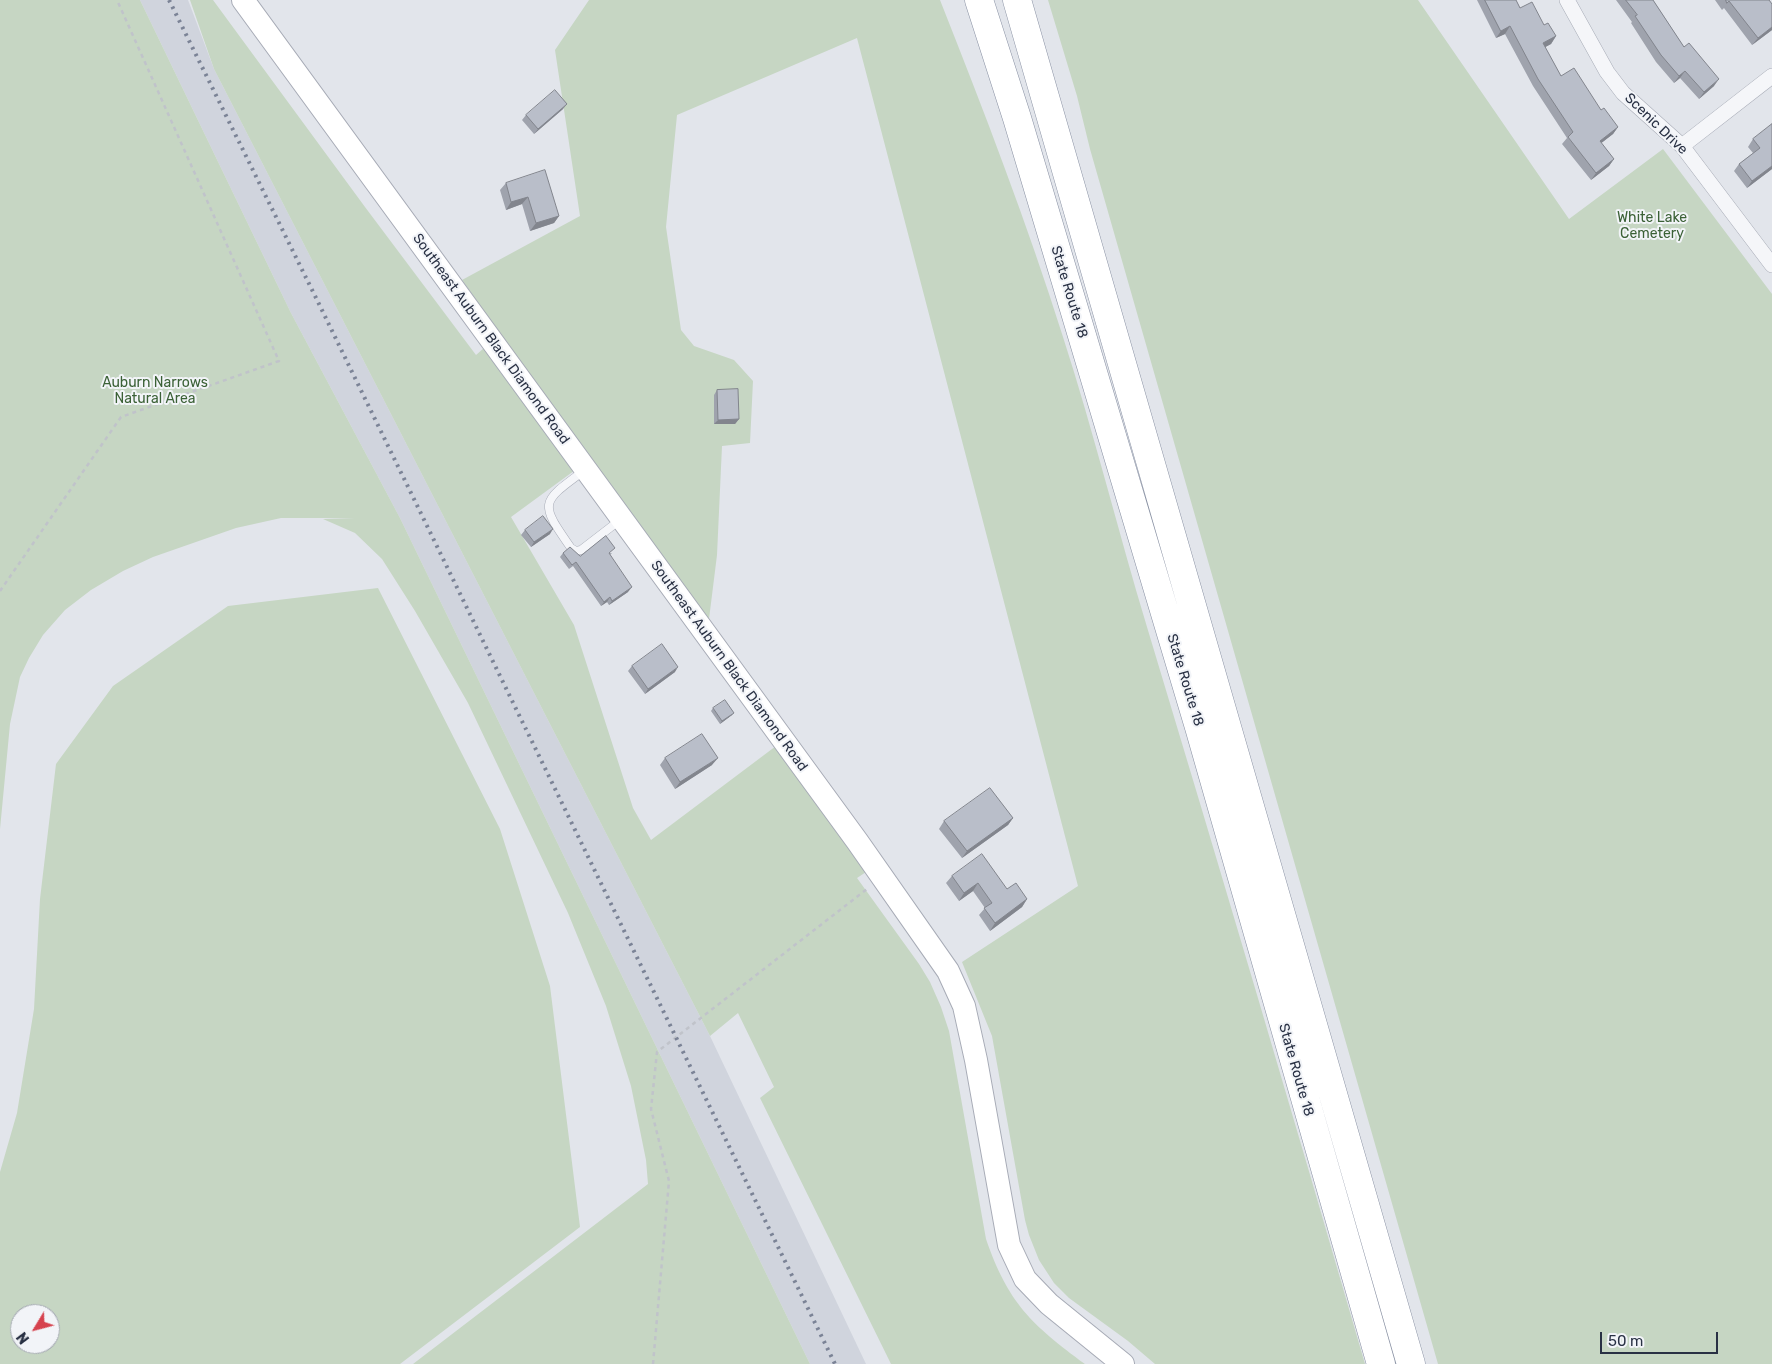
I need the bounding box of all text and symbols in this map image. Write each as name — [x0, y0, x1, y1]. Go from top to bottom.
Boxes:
street label: Scenic Drive — [1621, 90, 1691, 158]
park label: White Lake Cemetery — [1617, 210, 1687, 242]
street label: Southeast Auburn Black Diamond Road — [409, 231, 573, 447]
street label: State Route 18 — [1047, 244, 1091, 340]
park label: Auburn Narrows Natural Area — [102, 375, 208, 408]
street label: Southeast Auburn Black Diamond Road — [647, 558, 811, 774]
street label: State Route 18 — [1163, 632, 1207, 728]
street label: State Route 18 — [1275, 1022, 1317, 1118]
north arrow — [10, 1304, 60, 1354]
scale bar — [1602, 1322, 1720, 1354]
text: N — [14, 1329, 33, 1347]
text: 50 m — [1608, 1332, 1643, 1350]

